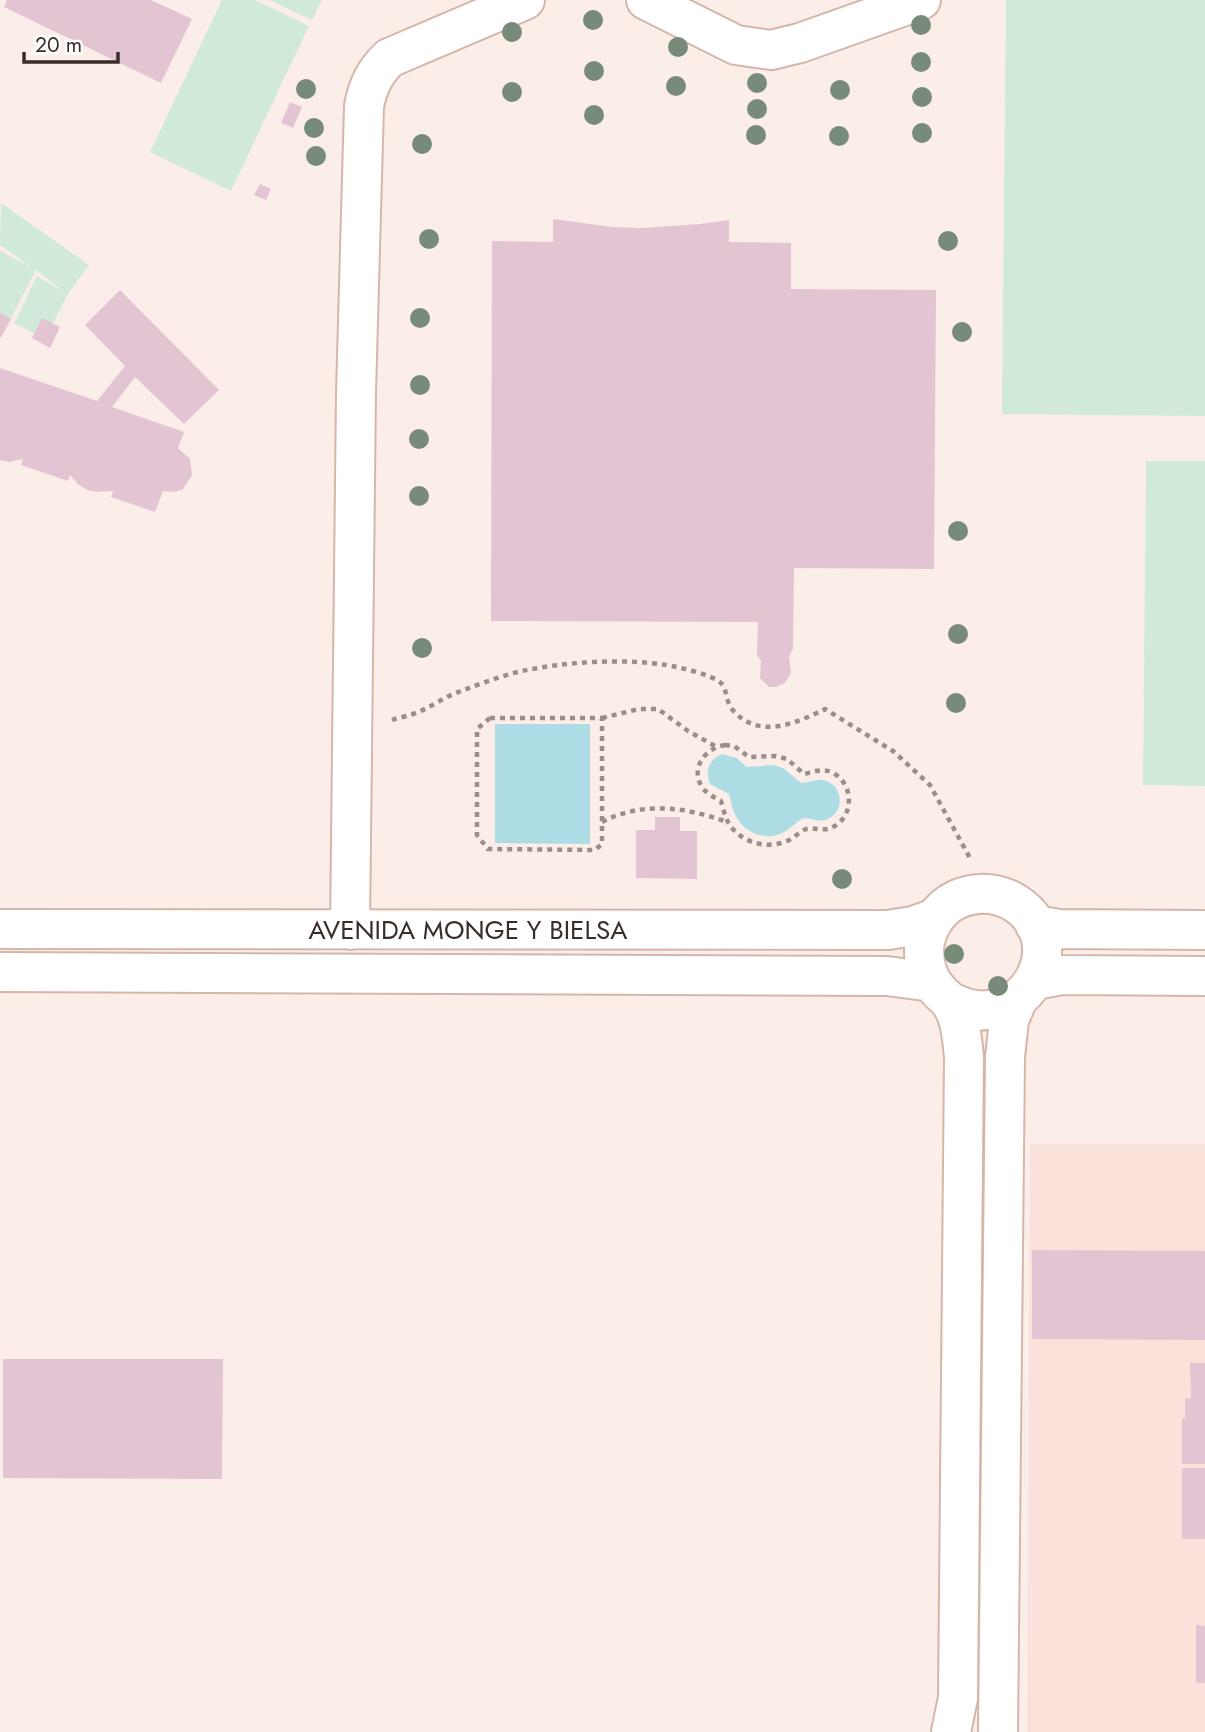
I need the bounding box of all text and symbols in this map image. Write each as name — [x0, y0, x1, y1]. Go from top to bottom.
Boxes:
scale bar — [24, 21, 119, 65]
text: 20 m — [35, 30, 82, 60]
street label: AVENIDA MONGE Y BIELSA — [308, 911, 628, 949]

